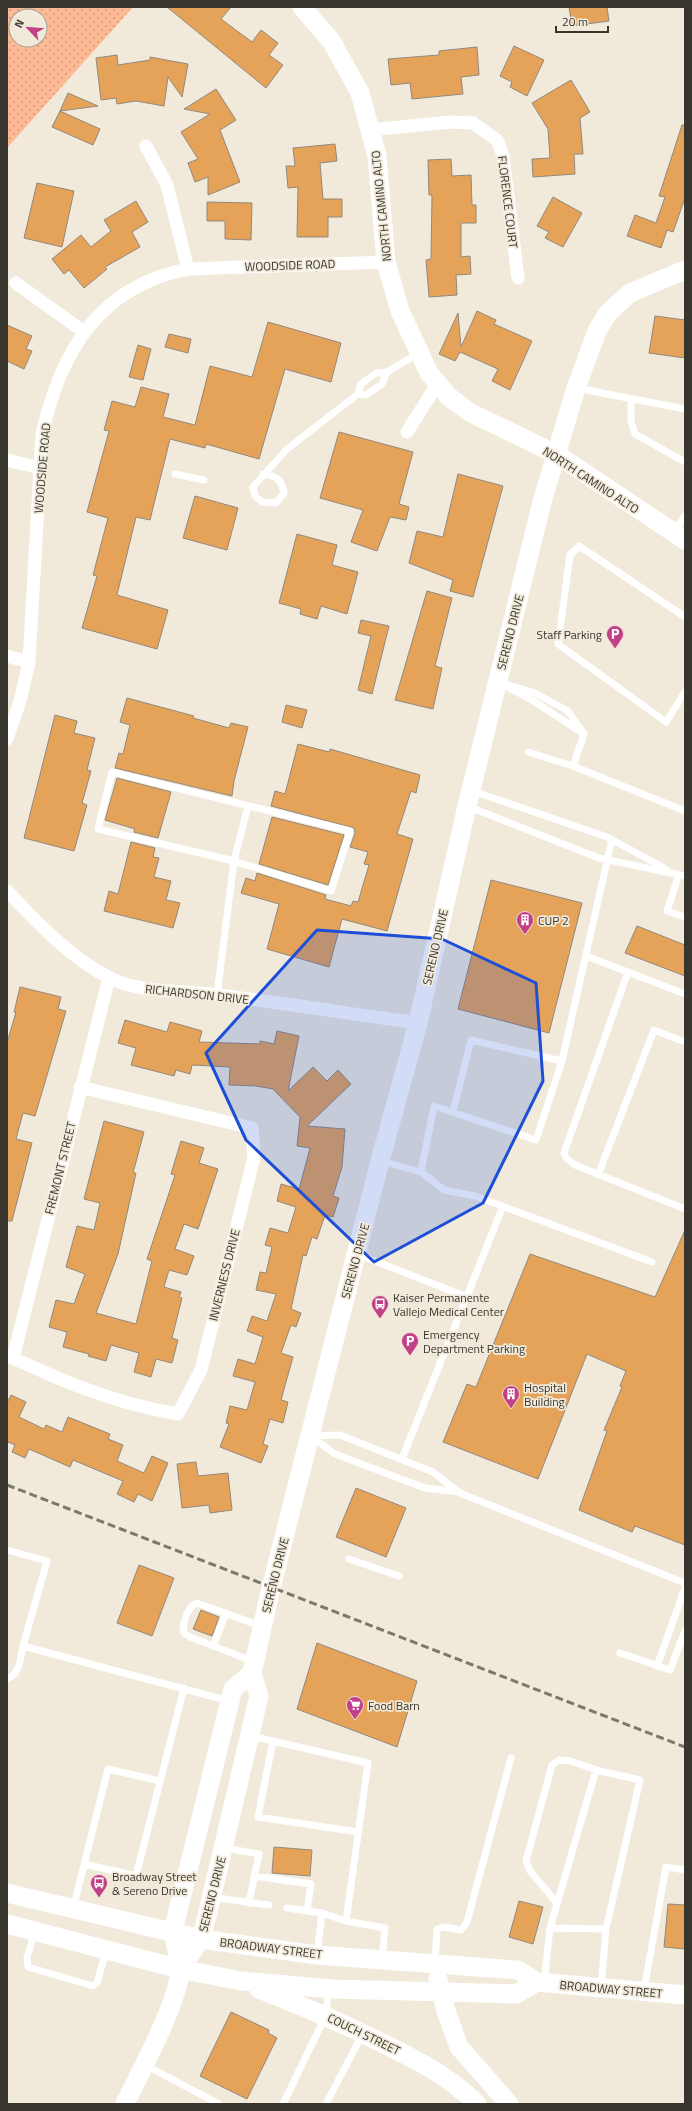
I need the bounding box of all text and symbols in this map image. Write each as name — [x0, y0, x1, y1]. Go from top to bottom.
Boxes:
north arrow — [8, 8, 48, 48]
scale bar — [556, 8, 608, 34]
text: 20 m — [562, 12, 588, 31]
text: N — [10, 17, 28, 31]
street label: NORTH CAMINO ALTO — [366, 149, 396, 262]
street label: FLORENCE COURT — [493, 155, 523, 250]
street label: WOODSIDE ROAD — [244, 254, 336, 276]
street label: WOODSIDE ROAD — [29, 422, 55, 514]
street label: NORTH CAMINO ALTO — [539, 442, 643, 518]
street label: SERENO DRIVE — [491, 592, 529, 672]
parking icon: Staff Parking — [605, 624, 625, 649]
place label: Staff Parking — [537, 625, 602, 644]
street label: SERENO DRIVE — [417, 907, 453, 987]
building icon: CUP 2 — [515, 910, 535, 935]
place label: CUP 2 — [538, 911, 569, 930]
street label: RICHARDSON DRIVE — [144, 979, 250, 1009]
street label: FREMONT STREET — [39, 1119, 81, 1216]
street label: SERENO DRIVE — [336, 1221, 374, 1301]
street label: INVERNESS DRIVE — [203, 1227, 245, 1323]
place label: Kaiser Permanente Vallejo Medical Center — [393, 1288, 504, 1321]
bus stop icon: Kaiser Permanente Vallejo Medical Center — [370, 1294, 390, 1319]
place label: Emergency Department Parking — [423, 1325, 525, 1358]
parking icon: Emergency Department Parking — [400, 1331, 420, 1356]
place label: Hospital Building — [524, 1378, 566, 1411]
building icon: Hospital Building — [501, 1384, 521, 1409]
street label: SERENO DRIVE — [256, 1535, 294, 1615]
supermarket icon: Food Barn — [345, 1695, 365, 1720]
place label: Food Barn — [368, 1696, 420, 1715]
street label: SERENO DRIVE — [193, 1854, 231, 1934]
place label: Broadway Street & Sereno Drive — [112, 1867, 197, 1900]
bus stop icon: Broadway Street & Sereno Drive — [89, 1873, 109, 1898]
street label: BROADWAY STREET — [219, 1932, 324, 1964]
street label: BROADWAY STREET — [559, 1975, 664, 2003]
street label: COUCH STREET — [324, 2008, 404, 2060]

